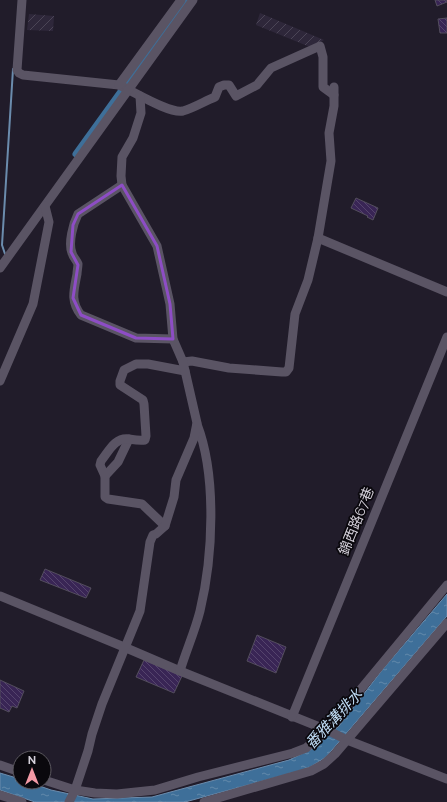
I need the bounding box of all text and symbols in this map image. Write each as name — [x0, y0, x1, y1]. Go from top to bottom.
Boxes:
street label: 錦西路67巷 — [335, 485, 377, 557]
water label: 番雅溝排水 — [302, 685, 367, 753]
north arrow — [12, 750, 52, 790]
text: N — [28, 754, 36, 767]

